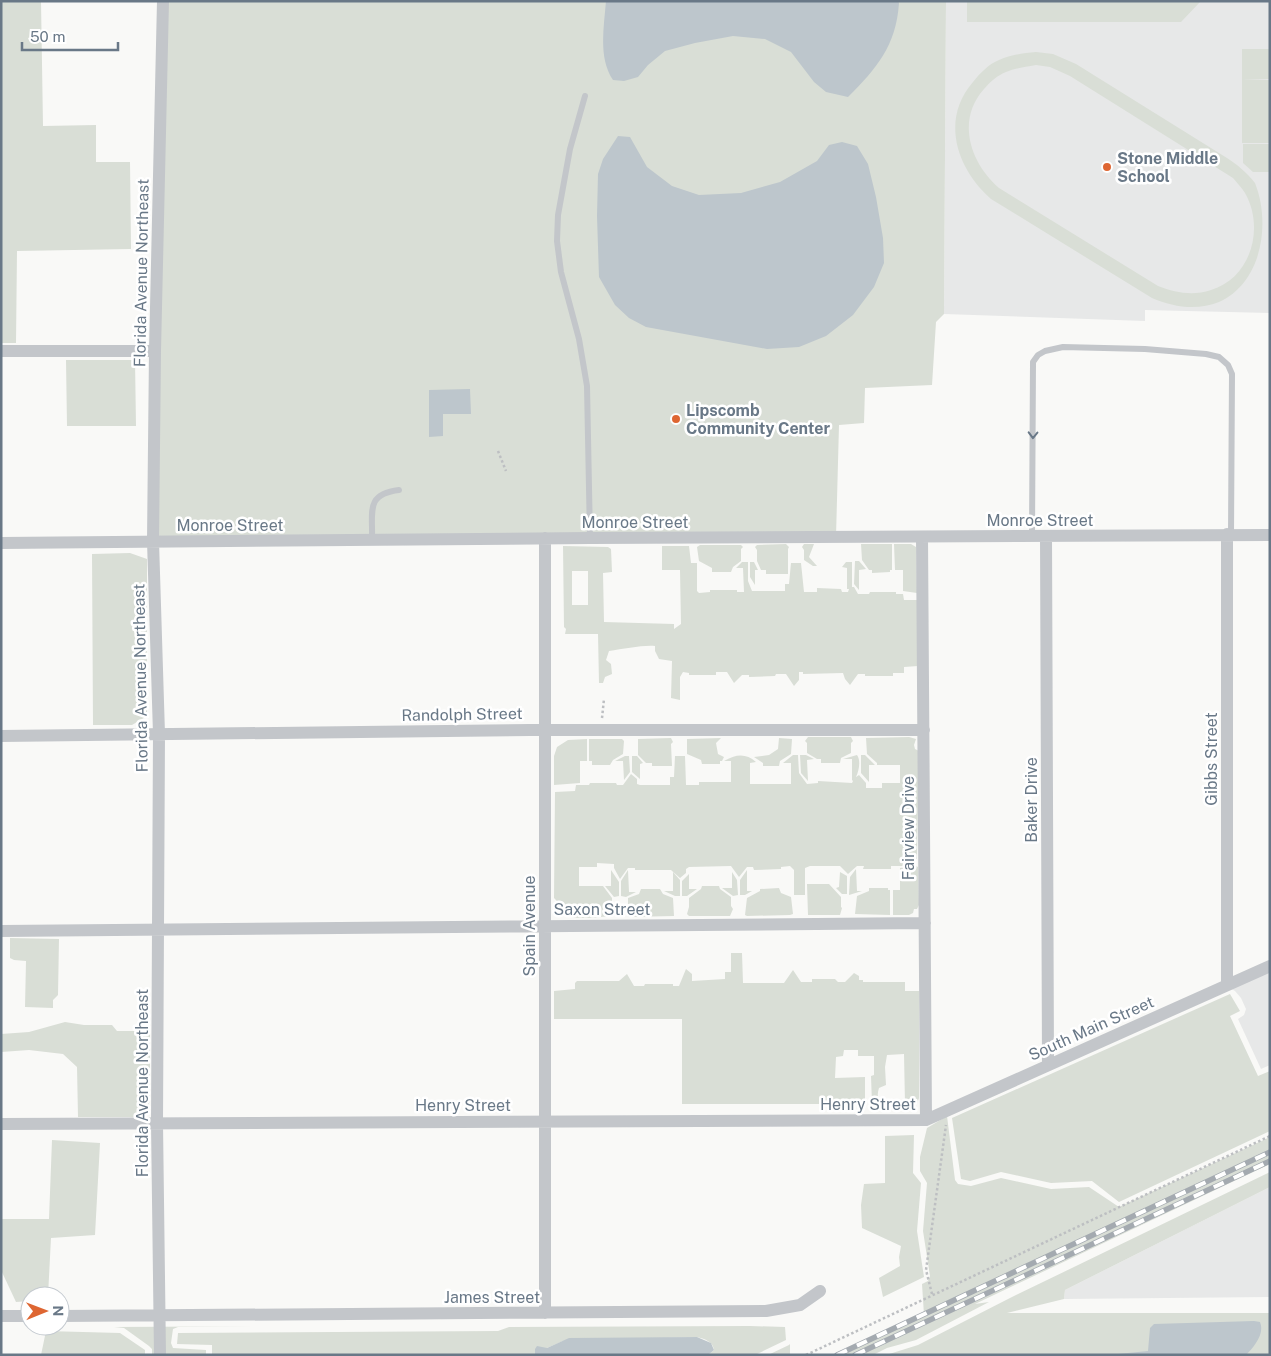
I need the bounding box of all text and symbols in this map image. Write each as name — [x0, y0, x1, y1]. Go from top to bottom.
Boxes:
scale bar — [22, 20, 119, 52]
text: 50 m — [30, 28, 65, 45]
place label: Stone Middle School — [1117, 149, 1218, 186]
marker: Stone Middle School — [1101, 161, 1113, 173]
street label: Florida Avenue Northeast — [130, 179, 153, 367]
place label: Lipscomb Community Center — [686, 401, 830, 438]
marker: Lipscomb Community Center — [670, 413, 682, 425]
one-way arrow — [1028, 431, 1038, 439]
street label: Monroe Street — [986, 511, 1094, 530]
street label: Monroe Street — [581, 513, 689, 532]
street label: Monroe Street — [176, 516, 284, 535]
street label: Florida Avenue Northeast — [129, 584, 152, 772]
street label: Randolph Street — [401, 704, 523, 725]
street label: Gibbs Street — [1202, 712, 1221, 806]
street label: Baker Drive — [1022, 757, 1041, 843]
street label: Fairview Drive — [899, 776, 918, 880]
street label: Spain Avenue — [520, 875, 539, 977]
street label: Saxon Street — [554, 900, 650, 919]
street label: Florida Avenue Northeast — [133, 989, 152, 1177]
street label: South Main Street — [1026, 992, 1157, 1065]
street label: Henry Street — [820, 1095, 916, 1114]
street label: Henry Street — [415, 1096, 511, 1115]
north arrow — [20, 1286, 70, 1336]
street label: James Street — [444, 1288, 540, 1307]
text: N — [50, 1305, 66, 1316]

